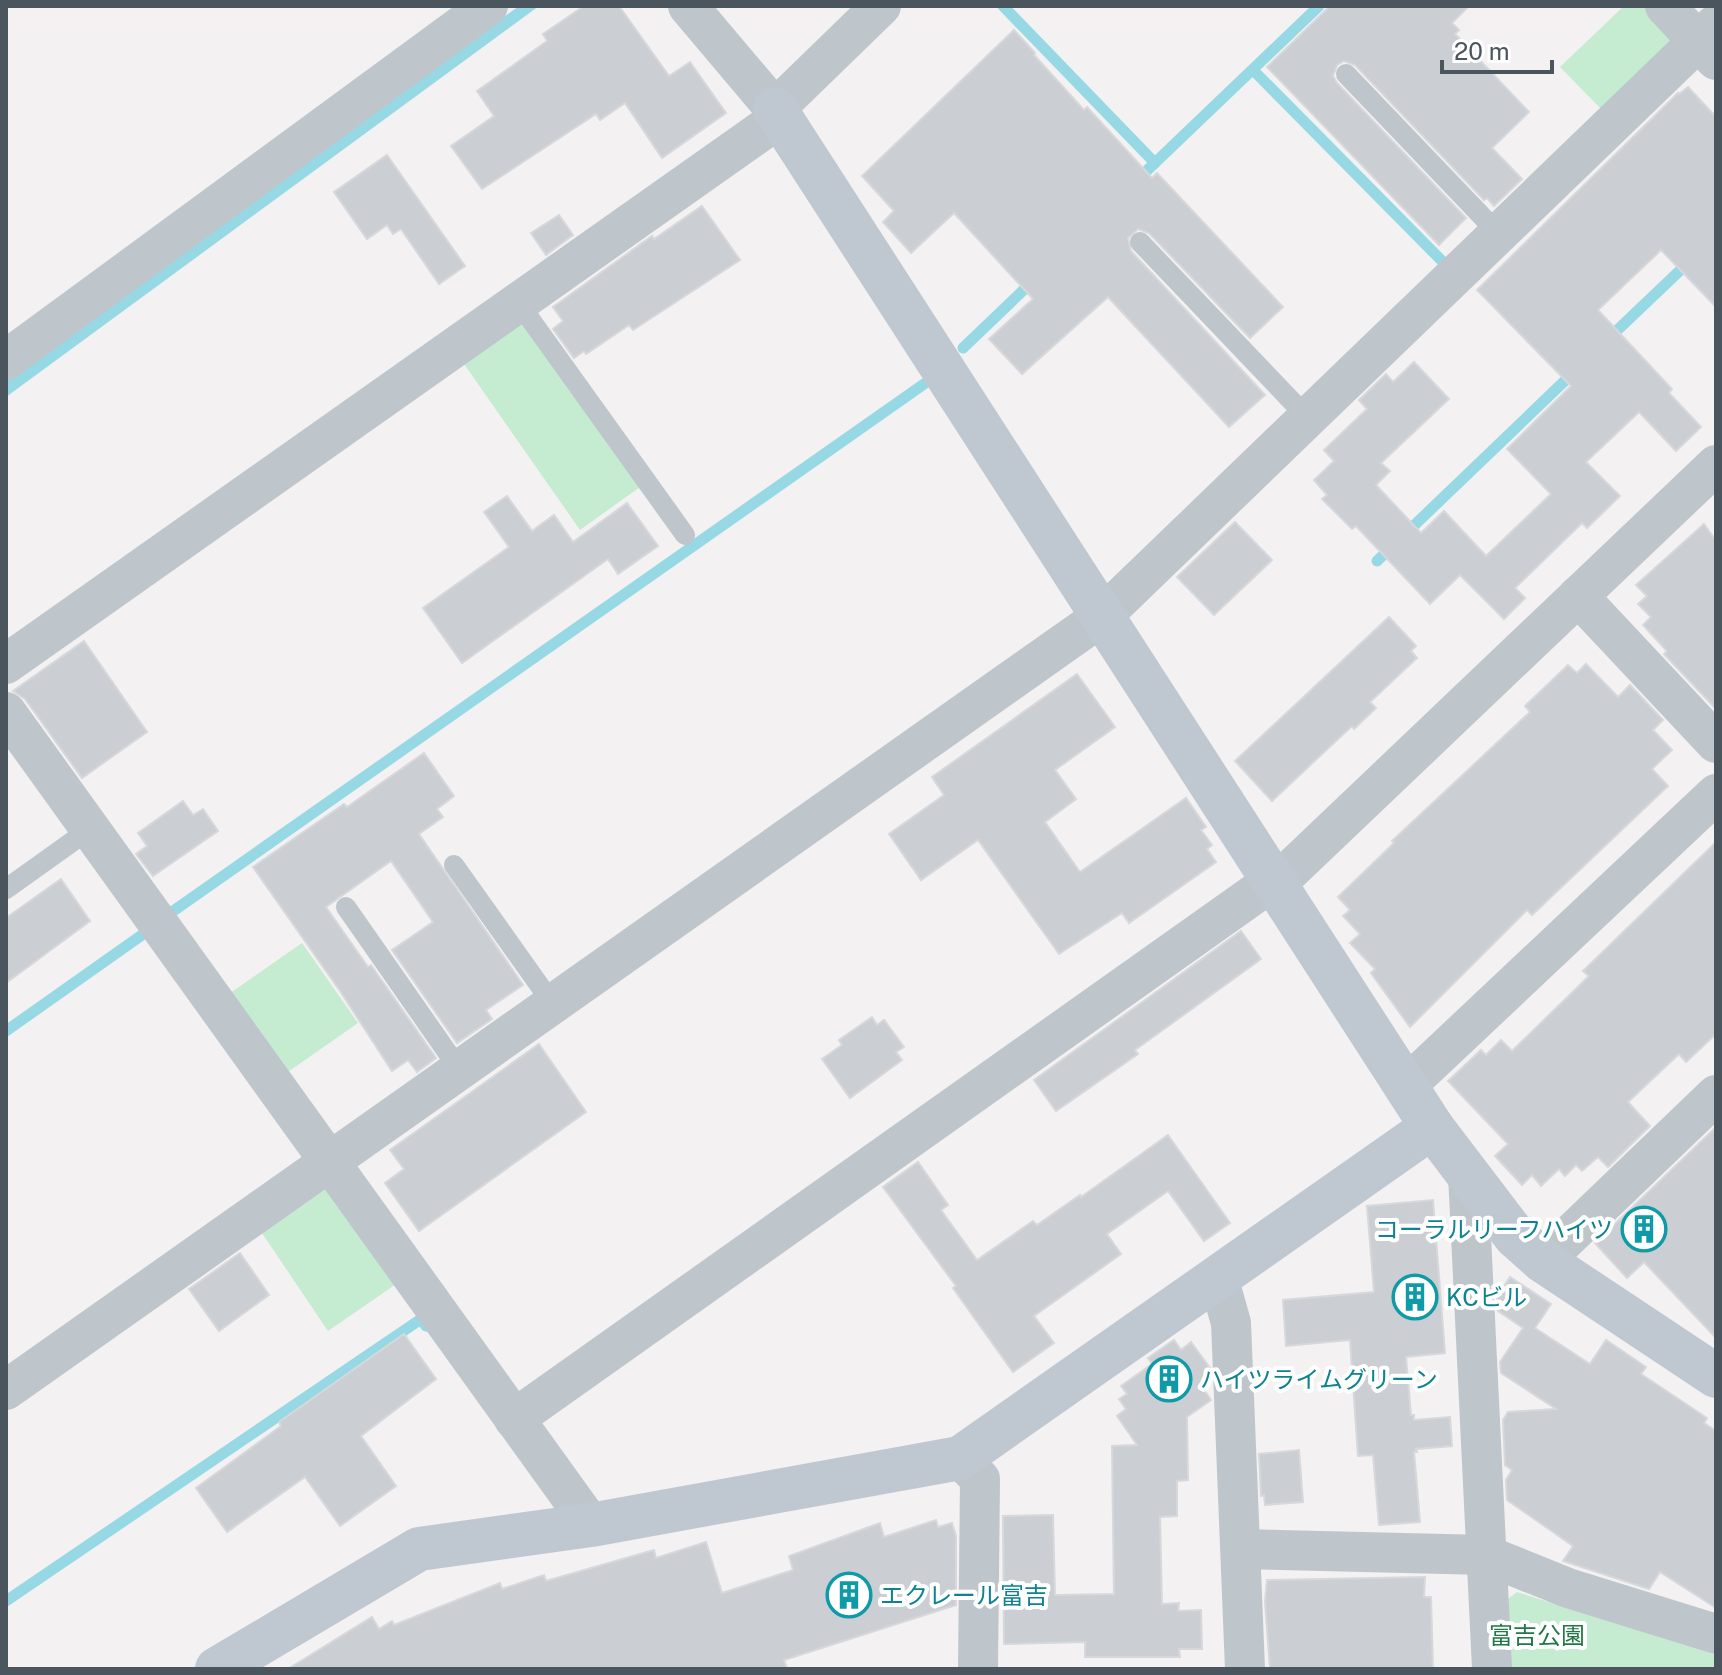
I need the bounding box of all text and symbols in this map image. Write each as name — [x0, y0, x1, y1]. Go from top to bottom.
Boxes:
scale bar — [1442, 24, 1552, 74]
text: 20 m — [1454, 37, 1510, 65]
building icon: コーラルリーフハイツ — [1620, 1205, 1668, 1253]
place label: コーラルリーフハイツ — [1375, 1215, 1613, 1243]
building icon: KCビル — [1391, 1273, 1439, 1321]
place label: KCビル — [1446, 1283, 1527, 1311]
building icon: ハイツライムグリーン — [1145, 1355, 1193, 1403]
place label: ハイツライムグリーン — [1200, 1365, 1438, 1393]
building icon: エクレール富吉 — [825, 1571, 873, 1619]
place label: エクレール富吉 — [880, 1581, 1048, 1609]
park label: 富吉公園 — [1489, 1621, 1585, 1649]

